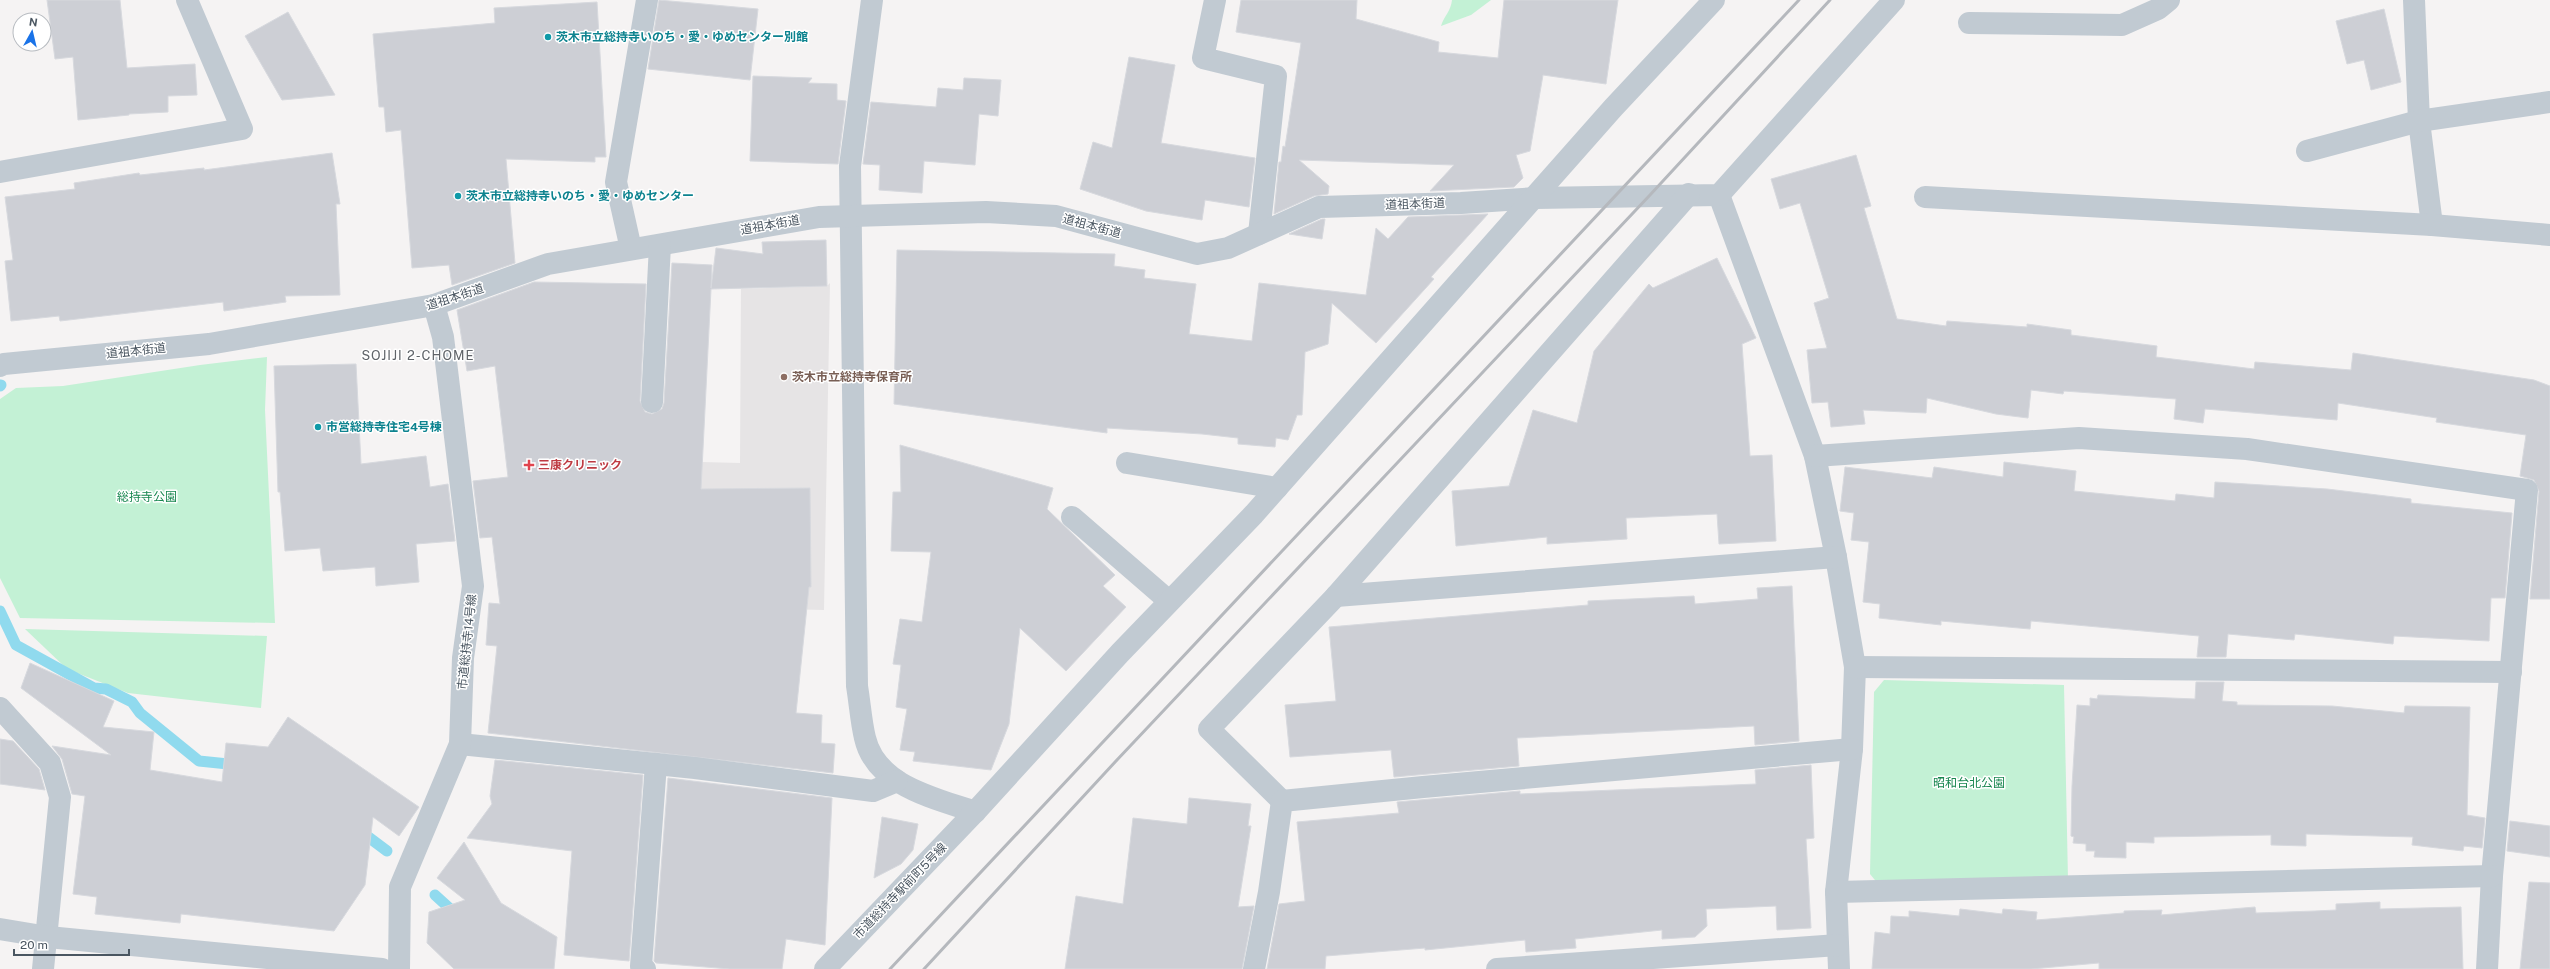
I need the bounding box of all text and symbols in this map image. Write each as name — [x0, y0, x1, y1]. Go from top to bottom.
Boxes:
north arrow — [12, 12, 52, 52]
text: N — [28, 16, 38, 29]
place label: 茨木市立総持寺いのち・愛・ゆめセンター別館 — [556, 30, 808, 44]
marker: 茨木市立総持寺いのち・愛・ゆめセンター別館 — [543, 32, 553, 42]
place label: 茨木市立総持寺いのち・愛・ゆめセンター — [466, 189, 694, 203]
marker: 茨木市立総持寺いのち・愛・ゆめセンター — [453, 191, 463, 201]
street label: 道祖本街道 — [1385, 196, 1445, 212]
street label: 道祖本街道 — [1061, 211, 1123, 241]
street label: 道祖本街道 — [739, 213, 801, 237]
street label: 道祖本街道 — [424, 281, 486, 313]
street label: 道祖本街道 — [105, 341, 167, 361]
district label: SOJIJI 2-CHOME — [361, 348, 475, 363]
place label: 茨木市立総持寺保育所 — [792, 370, 912, 384]
marker: 茨木市立総持寺保育所 — [779, 372, 789, 382]
place label: 市営総持寺住宅4号棟 — [326, 420, 442, 434]
marker: 市営総持寺住宅4号棟 — [313, 422, 323, 432]
place label: 三康クリニック — [538, 458, 622, 472]
marker: 三康クリニック — [523, 459, 535, 471]
park label: 総持寺公園 — [117, 490, 177, 504]
street label: 市道総持寺14号線 — [455, 593, 479, 691]
park label: 昭和台北公園 — [1933, 776, 2005, 790]
street label: 市道総持寺駅前町5号線 — [851, 840, 949, 942]
scale bar — [14, 931, 129, 957]
text: 20 m — [20, 938, 48, 952]

